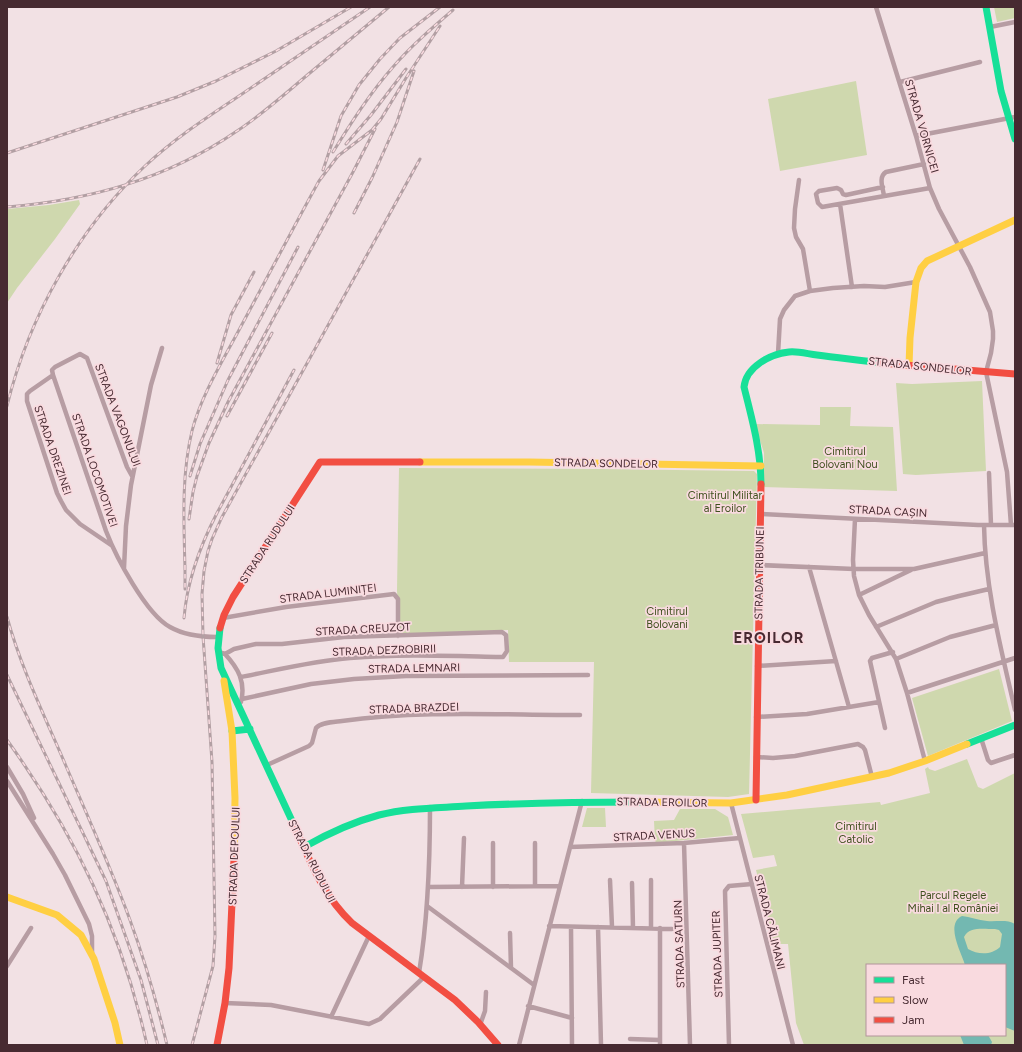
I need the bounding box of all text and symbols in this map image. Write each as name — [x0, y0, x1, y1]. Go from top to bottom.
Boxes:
street label: STRADA VORNICEI — [902, 78, 941, 174]
street label: STRADA SONDELOR — [868, 355, 972, 378]
street label: STRADA VAGONULUI — [92, 362, 143, 468]
street label: STRADA DREZINEI — [31, 404, 74, 497]
street label: STRADA LOCOMOTIVEI — [69, 412, 120, 529]
park label: Cimitirul Bolovani Nou — [812, 445, 878, 471]
street label: STRADA SONDELOR — [554, 456, 658, 471]
park label: Cimitirul Militar al Eroilor — [688, 489, 762, 515]
street label: STRADA RUDULUI — [237, 502, 298, 586]
street label: STRADA CAȘIN — [848, 503, 928, 520]
street label: STRADA TRIBUNEI — [752, 526, 767, 620]
street label: STRADA LUMINIȚEI — [279, 581, 377, 606]
park label: Cimitirul Bolovani — [646, 605, 688, 631]
street label: STRADA CREUZOT — [315, 621, 411, 638]
district label: EROILOR — [734, 629, 804, 647]
street label: STRADA DEZROBIRII — [332, 642, 436, 659]
street label: STRADA LEMNARI — [368, 661, 460, 676]
street label: STRADA BRAZDEI — [369, 700, 459, 717]
street label: STRADA EROILOR — [617, 795, 708, 810]
street label: STRADA DEPOULUI — [226, 807, 243, 905]
street label: STRADA RUDULUI — [285, 818, 338, 905]
park label: Cimitirul Catolic — [835, 820, 877, 846]
street label: STRADA VENUS — [613, 827, 696, 844]
street label: STRADA CĂLIMANI — [751, 873, 789, 971]
park label: Parcul Regele Mihai I al României — [908, 889, 998, 915]
street label: STRADA SATURN — [671, 900, 688, 988]
street label: STRADA JUPITER — [709, 910, 726, 998]
legend — [866, 964, 1006, 1036]
text: Fast — [902, 973, 925, 987]
text: Slow — [902, 993, 929, 1007]
text: Jam — [902, 1013, 925, 1027]

